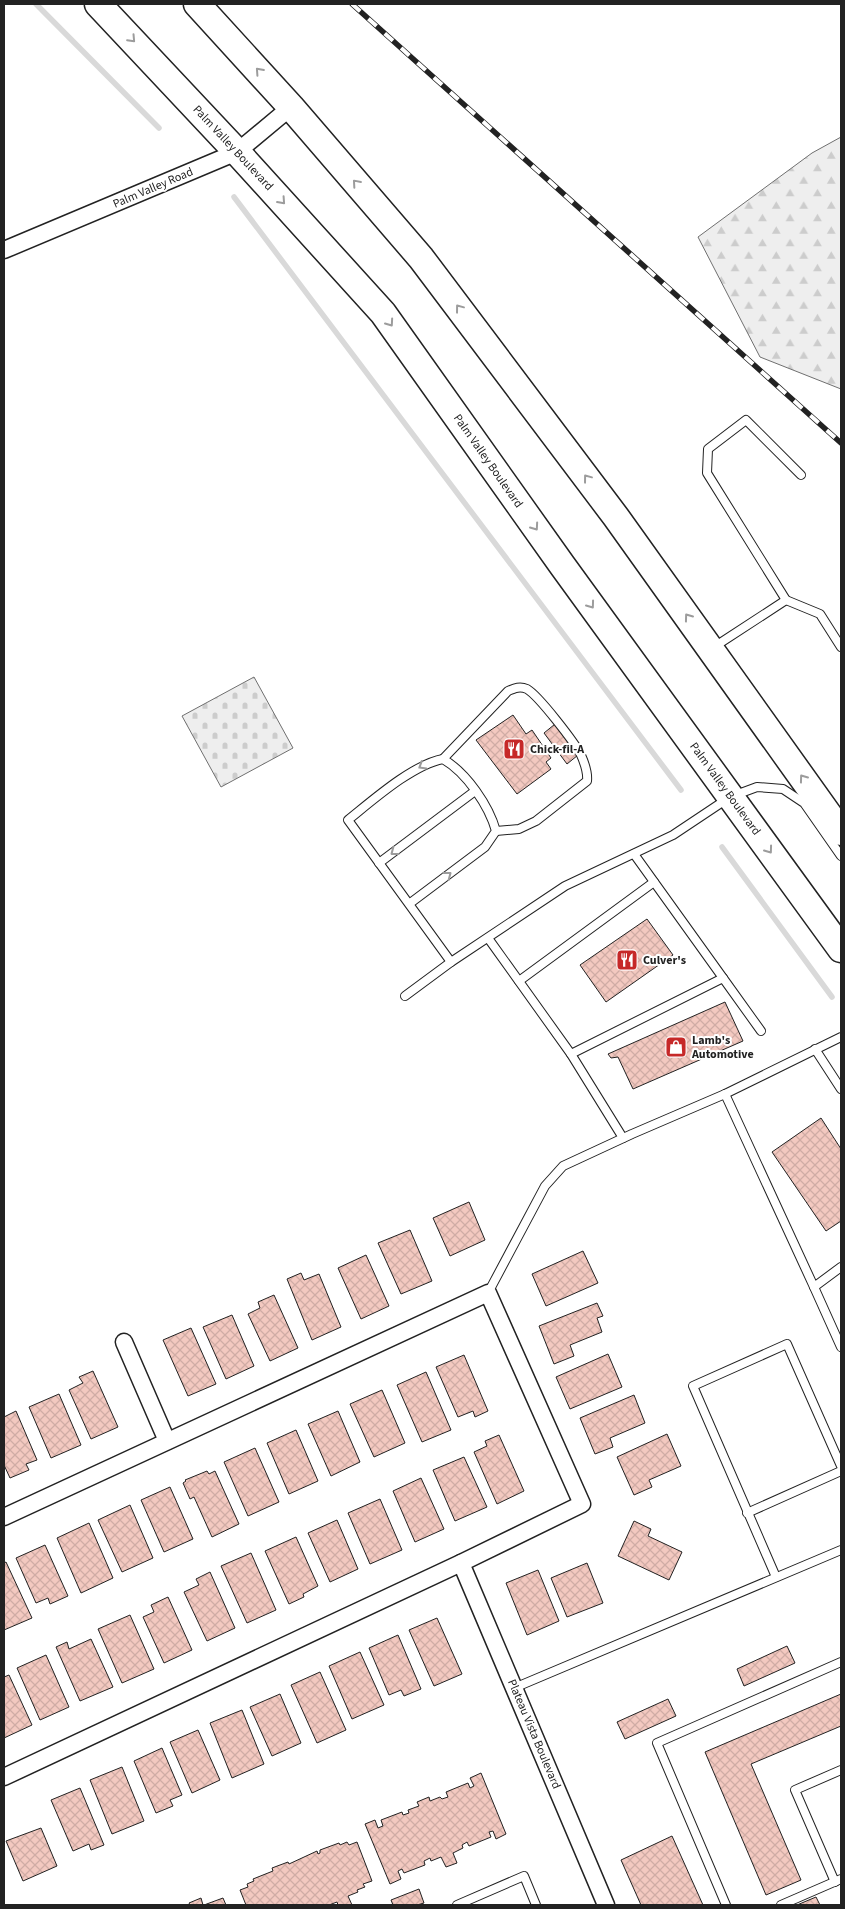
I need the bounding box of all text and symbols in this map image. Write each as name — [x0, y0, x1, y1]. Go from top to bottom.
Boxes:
one-way arrow — [126, 34, 135, 43]
one-way arrow — [256, 68, 264, 77]
street label: Palm Valley Boulevard — [189, 102, 277, 194]
street label: Palm Valley Road — [110, 163, 196, 213]
one-way arrow — [353, 179, 362, 188]
one-way arrow — [276, 196, 285, 205]
one-way arrow — [457, 305, 465, 314]
one-way arrow — [384, 317, 393, 327]
street label: Palm Valley Boulevard — [449, 411, 527, 511]
one-way arrow — [584, 474, 593, 484]
one-way arrow — [529, 521, 538, 530]
one-way arrow — [585, 599, 594, 609]
one-way arrow — [685, 614, 694, 623]
restaurant icon: Chick-fil-A — [502, 737, 526, 761]
street label: Palm Valley Boulevard — [685, 739, 765, 839]
place label: Chick-fil-A — [530, 741, 584, 758]
one-way arrow — [419, 760, 428, 770]
one-way arrow — [800, 774, 809, 784]
one-way arrow — [764, 844, 772, 853]
one-way arrow — [390, 846, 400, 855]
one-way arrow — [442, 872, 452, 881]
restaurant icon: Culver's — [615, 948, 639, 972]
place label: Culver's — [643, 952, 686, 969]
place label: Lamb's Automotive — [691, 1032, 754, 1063]
shop icon: Lamb's Automotive — [664, 1035, 688, 1059]
street label: Plateau Vista Boulevard — [503, 1676, 565, 1792]

